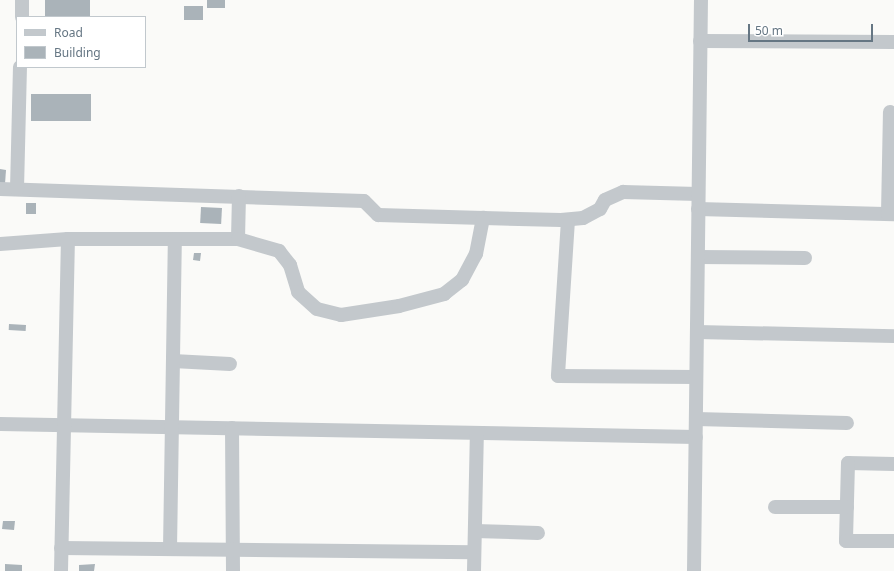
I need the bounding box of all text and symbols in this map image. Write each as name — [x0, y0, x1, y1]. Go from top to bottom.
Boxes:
legend — [16, 16, 146, 68]
scale bar — [750, 16, 875, 42]
text: 50 m — [755, 22, 783, 39]
text: Road — [54, 24, 83, 41]
text: Building — [54, 44, 101, 61]

